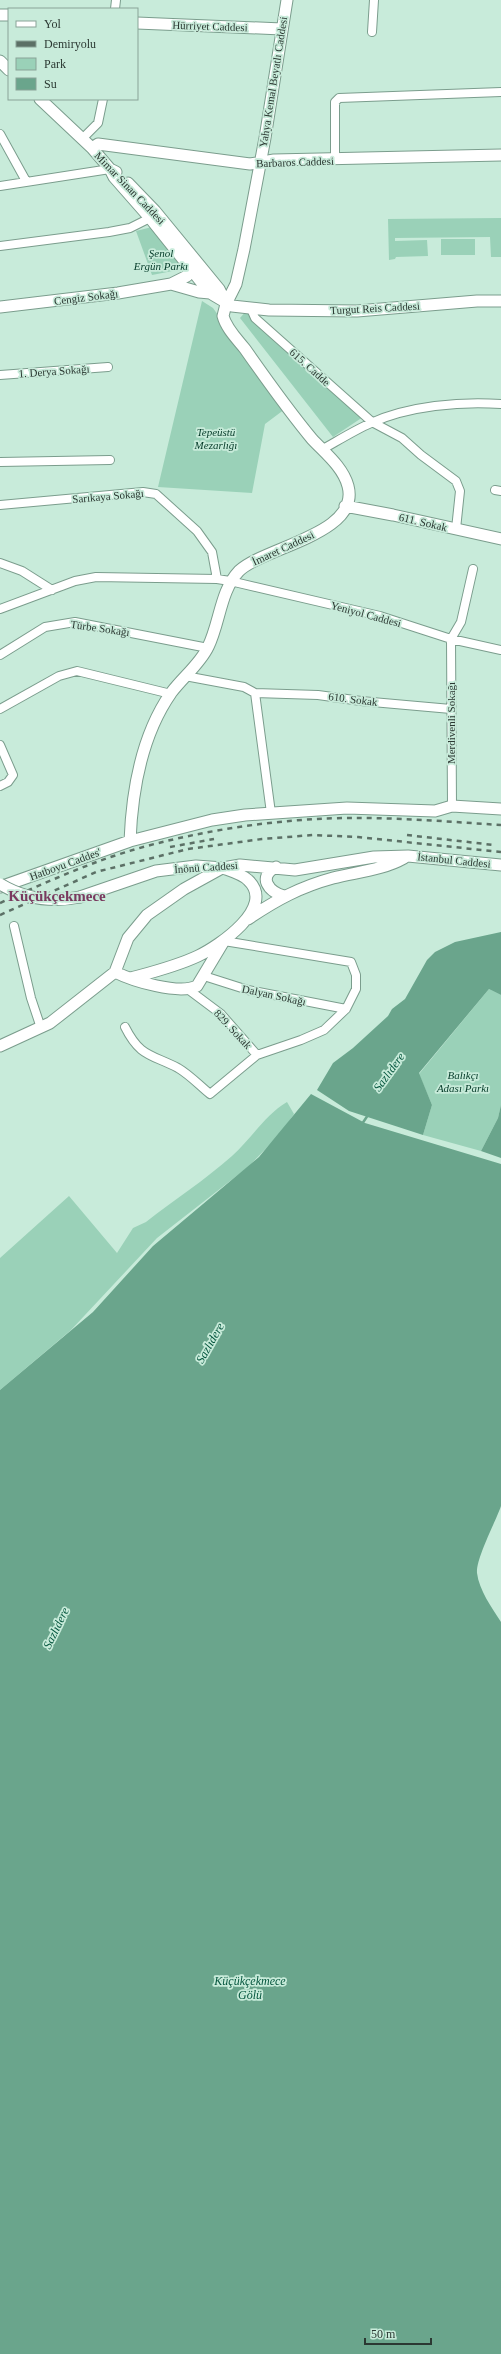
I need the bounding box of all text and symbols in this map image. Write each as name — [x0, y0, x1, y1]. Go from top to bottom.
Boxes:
legend — [8, 8, 138, 100]
street label: Yahya Kemal Beyatlı Caddesi — [257, 16, 289, 148]
text: Yol — [44, 17, 61, 31]
street label: Hürriyet Caddesi — [172, 19, 248, 33]
text: Demiryolu — [44, 37, 96, 51]
text: Park — [44, 57, 66, 71]
text: Su — [44, 77, 57, 91]
street label: Mimar Sinan Caddesi — [92, 149, 168, 227]
street label: Barbaros Caddesi — [256, 155, 334, 169]
park label: Şenol Ergün Parkı — [133, 247, 188, 272]
street label: Cengiz Sokağı — [53, 287, 119, 307]
street label: Turgut Reis Caddesi — [330, 300, 420, 316]
street label: 615. Cadde — [287, 346, 333, 388]
street label: 1. Derya Sokağı — [18, 363, 90, 379]
park label: Tepeüstü Mezarlığı — [194, 426, 237, 451]
street label: Sarıkaya Sokağı — [72, 487, 144, 505]
street label: 611. Sokak — [398, 511, 449, 533]
street label: İmaret Caddesi — [250, 528, 316, 568]
street label: Yeniyol Caddesi — [329, 599, 403, 629]
street label: Türbe Sokağı — [70, 618, 130, 638]
street label: Merdivenli Sokağı — [445, 682, 457, 764]
street label: 610. Sokak — [328, 690, 379, 708]
street label: Hatboyu Caddes' — [28, 846, 102, 882]
street label: İstanbul Caddesi — [417, 850, 491, 870]
street label: İnönü Caddesi — [174, 859, 238, 875]
district label: Küçükçekmece — [8, 888, 106, 904]
street label: Dalyan Sokağı — [241, 982, 307, 1008]
street label: 829. Sokak — [212, 1007, 255, 1052]
water label: Sazlıdere — [370, 1049, 408, 1094]
park label: Balıkçı Adası Parkı — [436, 1069, 489, 1094]
water label: Sazlıdere — [193, 1320, 227, 1366]
water label: Sazlıdere — [40, 1604, 72, 1651]
water label: Küçükçekmece Gölü — [213, 1974, 286, 2002]
scale bar — [365, 2320, 431, 2346]
text: 50 m — [371, 2327, 396, 2341]

